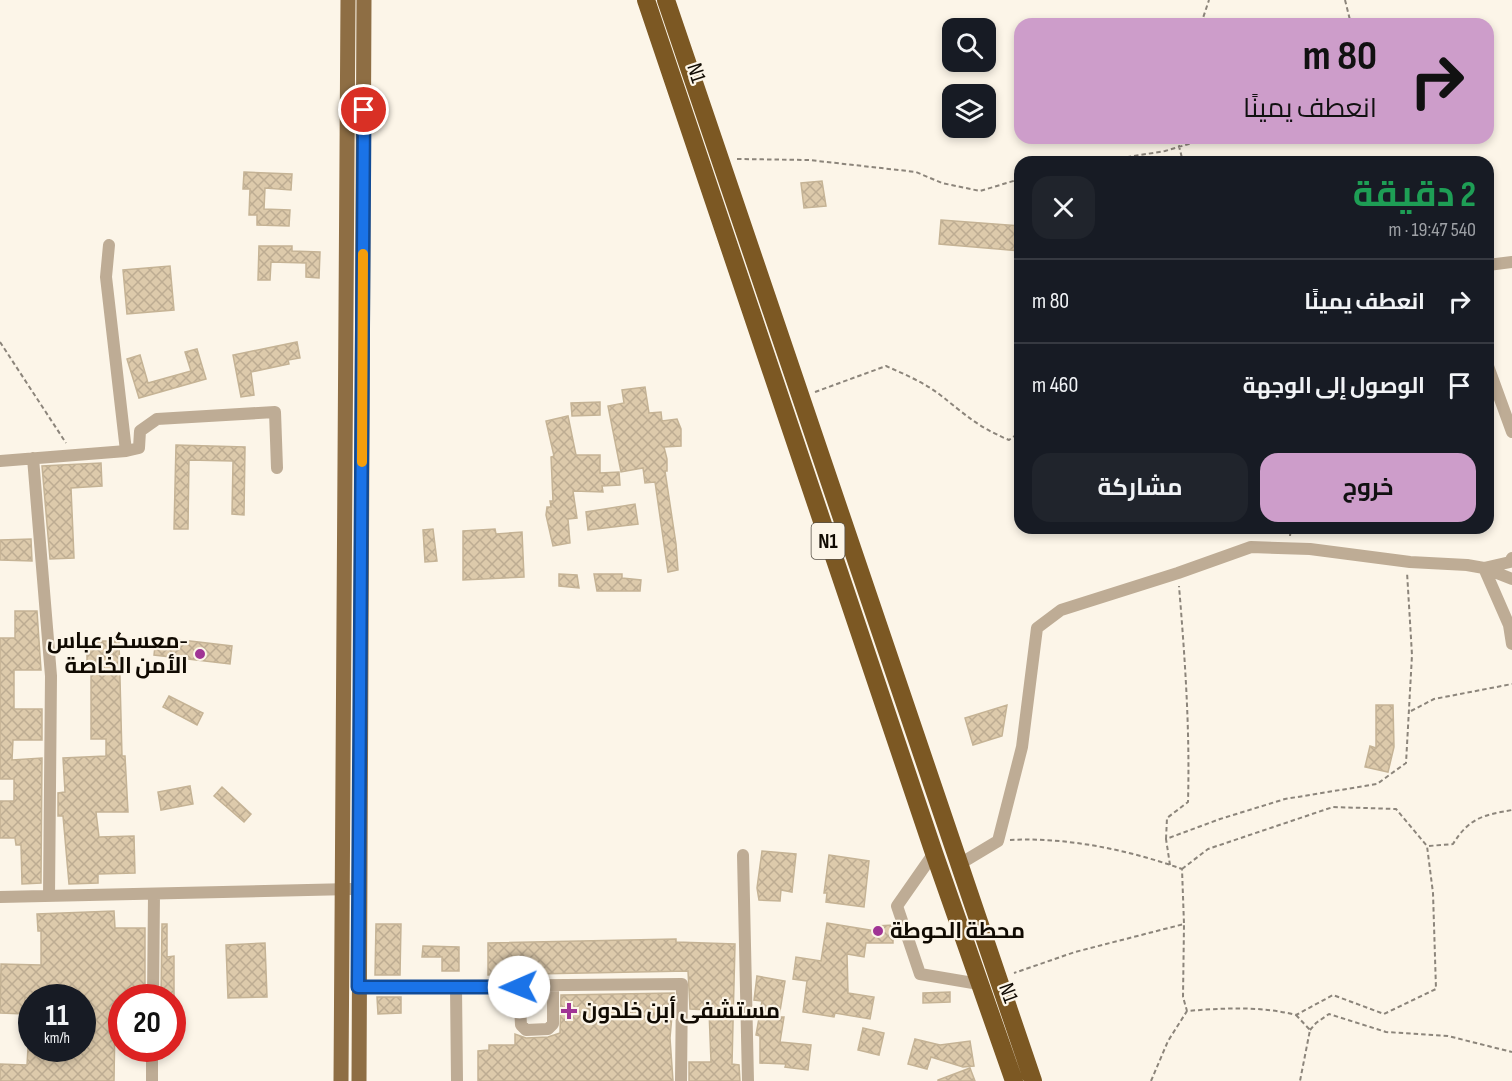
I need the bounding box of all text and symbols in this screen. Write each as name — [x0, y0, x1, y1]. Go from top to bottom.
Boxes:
map controls — [942, 18, 996, 138]
button: search — [942, 18, 996, 72]
text: 80 m — [1303, 31, 1377, 82]
icon: right — [1398, 42, 1476, 120]
street label: N1 — [680, 60, 712, 86]
pin — [338, 84, 389, 135]
button: layers — [942, 84, 996, 138]
icon: arrive — [347, 93, 380, 126]
text: انعطف يمينًا — [1243, 93, 1377, 125]
text: 2 دقيقة — [1353, 174, 1476, 217]
button: close — [1032, 176, 1095, 239]
text: 540 m · 19:47 — [1388, 218, 1476, 242]
icon: right — [1443, 285, 1476, 318]
text: 80 m — [1032, 288, 1069, 315]
text: انعطف يمينًا — [1304, 289, 1425, 316]
icon: arrive — [1443, 369, 1476, 402]
text: 460 m — [1032, 372, 1078, 399]
text: الوصول إلى الوجهة — [1243, 373, 1425, 400]
button: مشاركة — [1032, 453, 1248, 522]
button: خروج — [1260, 453, 1476, 522]
road number: N1 — [812, 523, 844, 559]
place label: معسكر عباس- الأمن الخاصة — [47, 628, 188, 680]
marker: معسكر عباس- الأمن الخاصة — [193, 647, 207, 661]
place label: محطة الحوطة — [890, 918, 1025, 945]
marker: محطة الحوطة — [871, 924, 885, 938]
position arrow — [487, 955, 551, 1019]
street label: N1 — [992, 979, 1024, 1007]
speed limit sign: 20 — [108, 984, 186, 1062]
place label: مستشفى أبن خلدون — [582, 996, 780, 1025]
text: 11 — [45, 998, 69, 1034]
marker: مستشفى أبن خلدون — [560, 1002, 578, 1020]
text: km/h — [44, 1029, 70, 1048]

